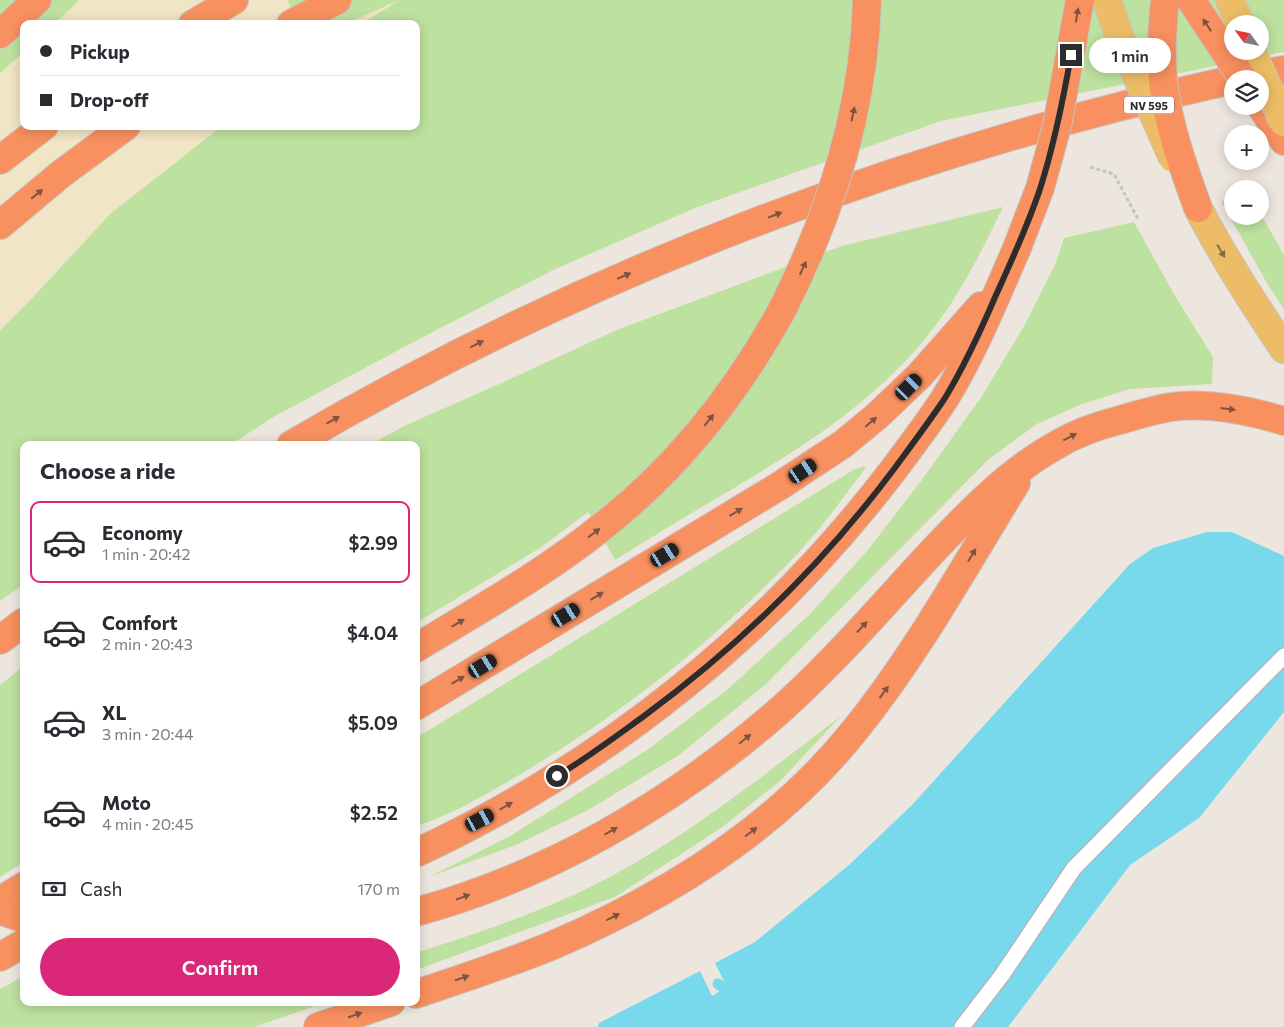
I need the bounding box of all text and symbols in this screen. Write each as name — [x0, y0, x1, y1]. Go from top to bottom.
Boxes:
one-way arrow — [1074, 7, 1082, 23]
north arrow — [1224, 15, 1269, 60]
map controls — [1224, 15, 1269, 225]
one-way arrow — [1202, 18, 1212, 31]
callout: 1 min — [1088, 38, 1171, 72]
text: Pickup — [70, 40, 130, 63]
route end — [1060, 44, 1082, 66]
text: 1 min — [1111, 46, 1149, 65]
button: layers — [1224, 70, 1269, 115]
text: Drop-off — [70, 88, 149, 111]
road number: NV 595 — [1124, 96, 1174, 114]
one-way arrow — [850, 106, 858, 122]
button: + — [1224, 125, 1269, 170]
button: − — [1224, 180, 1269, 225]
one-way arrow — [31, 188, 44, 199]
one-way arrow — [768, 211, 782, 219]
one-way arrow — [1216, 244, 1225, 257]
one-way arrow — [799, 261, 807, 275]
one-way arrow — [617, 271, 631, 279]
one-way arrow — [470, 340, 484, 348]
car — [893, 371, 924, 403]
one-way arrow — [1220, 405, 1236, 413]
one-way arrow — [704, 414, 715, 427]
one-way arrow — [327, 416, 340, 425]
one-way arrow — [864, 416, 877, 427]
one-way arrow — [1063, 433, 1078, 441]
car — [786, 456, 819, 486]
text: Choose a ride — [40, 457, 175, 484]
one-way arrow — [730, 508, 743, 517]
icon: car — [42, 520, 87, 565]
text: Economy — [102, 521, 183, 544]
one-way arrow — [587, 528, 600, 539]
text: $2.99 — [349, 531, 398, 554]
car — [648, 541, 681, 569]
text: 1 min · 20:42 — [102, 544, 190, 563]
one-way arrow — [967, 549, 976, 562]
one-way arrow — [591, 592, 604, 601]
car — [549, 601, 582, 629]
icon: car — [42, 610, 87, 655]
text: Comfort — [102, 611, 178, 634]
one-way arrow — [451, 618, 464, 627]
text: $4.04 — [347, 621, 398, 644]
one-way arrow — [856, 621, 868, 633]
text: 2 min · 20:43 — [102, 634, 193, 653]
car — [466, 652, 499, 680]
one-way arrow — [451, 676, 464, 685]
one-way arrow — [879, 685, 889, 699]
icon: car — [42, 700, 87, 745]
text: XL — [102, 701, 127, 724]
text: $5.09 — [348, 711, 398, 734]
text: 3 min · 20:44 — [102, 724, 194, 743]
one-way arrow — [738, 734, 751, 745]
route start — [546, 765, 568, 787]
icon: car — [42, 790, 87, 835]
text: Moto — [102, 791, 151, 814]
text: $2.52 — [350, 801, 398, 824]
one-way arrow — [499, 801, 513, 810]
car — [463, 806, 496, 834]
text: 4 min · 20:45 — [102, 814, 194, 833]
one-way arrow — [604, 826, 617, 835]
one-way arrow — [744, 826, 757, 837]
icon: cash — [40, 875, 68, 903]
text: Cash — [80, 877, 122, 900]
text: 170 m — [357, 879, 400, 898]
one-way arrow — [455, 893, 470, 900]
one-way arrow — [606, 913, 620, 921]
button: Confirm — [40, 938, 400, 996]
one-way arrow — [455, 974, 470, 982]
one-way arrow — [347, 1011, 362, 1018]

